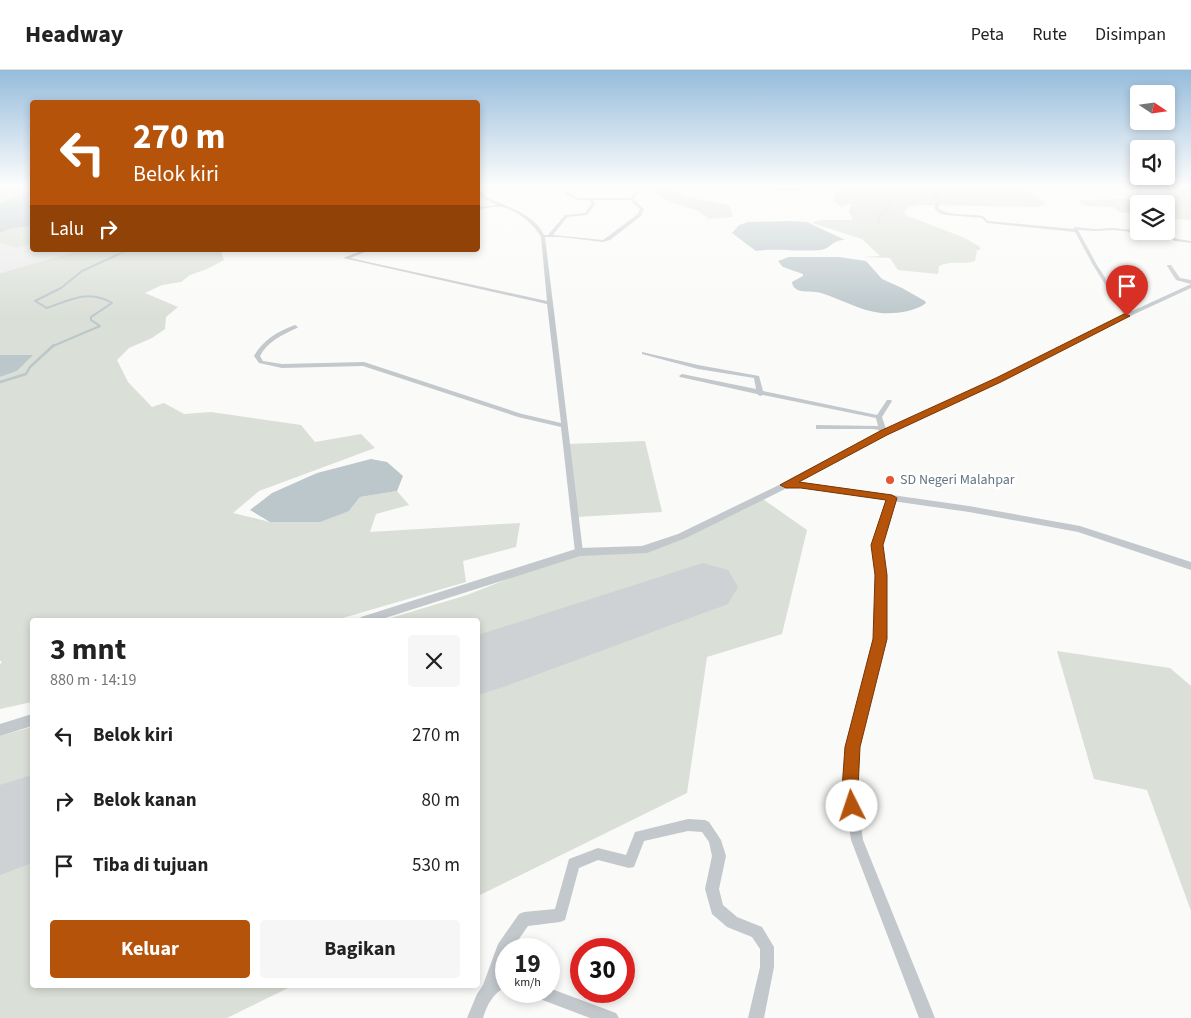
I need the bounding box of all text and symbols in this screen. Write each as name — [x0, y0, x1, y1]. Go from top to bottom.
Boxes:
text: Headway — [25, 17, 123, 52]
text: Peta — [971, 22, 1004, 47]
text: Rute — [1032, 22, 1067, 47]
text: Disimpan — [1095, 22, 1166, 47]
north arrow — [1130, 85, 1175, 130]
map controls — [1130, 85, 1175, 240]
text: 270 m — [133, 112, 225, 162]
icon: left — [50, 120, 115, 185]
button: sound — [1130, 140, 1175, 185]
text: Belok kiri — [133, 158, 219, 190]
button: layers — [1130, 195, 1175, 240]
icon: right — [94, 215, 122, 243]
text: Lalu — [50, 216, 84, 243]
pin — [1106, 265, 1148, 316]
icon: arrive — [1113, 272, 1141, 300]
place label: SD Negeri Malahpar — [900, 470, 1015, 490]
marker: SD Negeri Malahpar — [884, 474, 896, 486]
text: 3 mnt — [50, 628, 126, 671]
button: close — [408, 635, 460, 687]
text: 880 m · 14:19 — [50, 669, 137, 691]
icon: left — [50, 722, 78, 750]
text: Belok kiri — [93, 722, 173, 749]
text: 270 m — [412, 722, 460, 749]
position arrow — [825, 779, 877, 831]
icon: right — [50, 787, 78, 815]
text: Belok kanan — [93, 787, 197, 814]
text: 80 m — [422, 787, 460, 814]
icon: arrive — [50, 852, 78, 880]
text: Tiba di tujuan — [93, 852, 208, 879]
text: 530 m — [412, 852, 460, 879]
button: Keluar — [50, 920, 250, 978]
button: Bagikan — [260, 920, 460, 978]
speed limit sign: 30 — [570, 938, 635, 1003]
text: 19 — [514, 946, 541, 982]
text: km/h — [514, 974, 541, 991]

